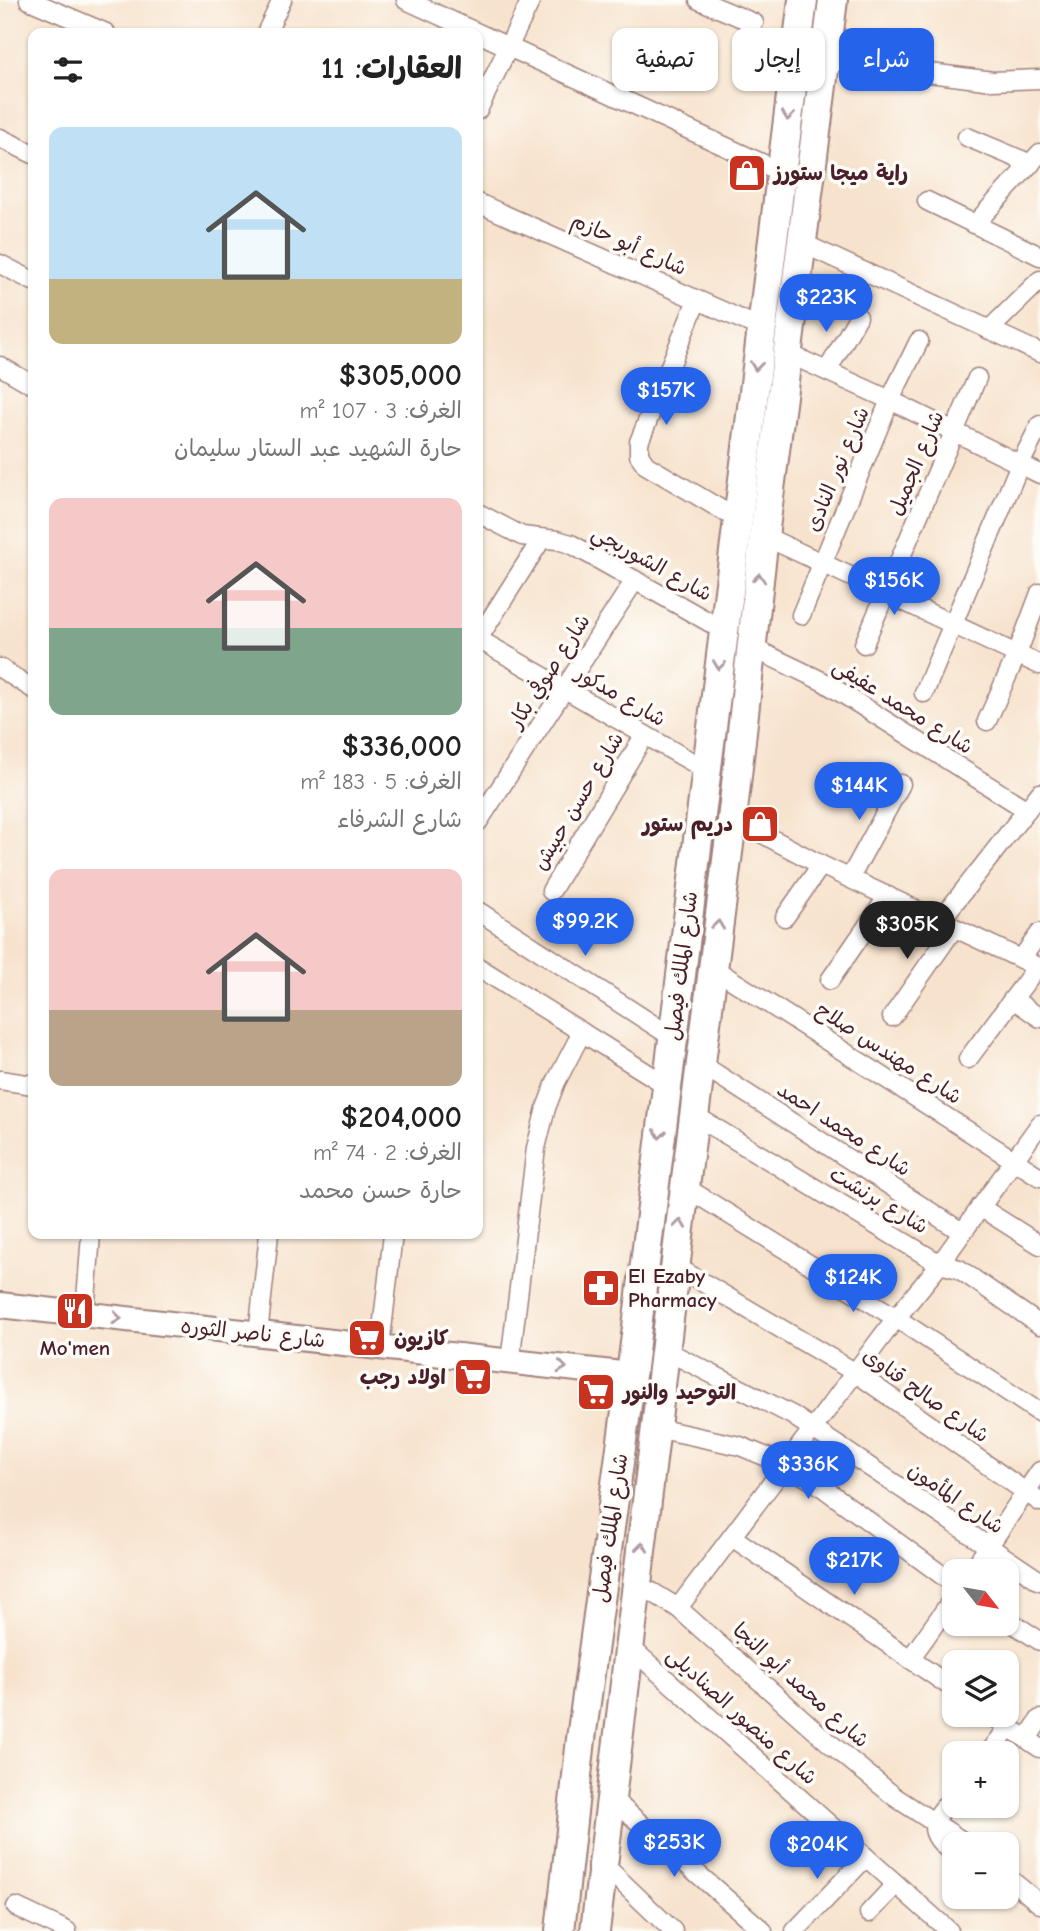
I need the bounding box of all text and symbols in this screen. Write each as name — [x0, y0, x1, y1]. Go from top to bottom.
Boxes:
chip: تصفية — [612, 28, 718, 91]
chip: إيجار — [732, 28, 825, 91]
chip: شراء — [839, 28, 934, 91]
icon: filters — [49, 51, 87, 89]
text: العقارات: 11 — [321, 51, 462, 86]
one-way arrow — [780, 110, 795, 122]
shop icon: راية ميجا ستورز — [726, 152, 768, 194]
place label: راية ميجا ستورز — [772, 161, 908, 186]
icon: home — [193, 172, 319, 298]
street label: شارع أبو حازم — [566, 208, 690, 284]
pin: $223K — [777, 274, 875, 334]
text: $223K — [795, 283, 857, 310]
text: $305,000 — [339, 358, 462, 393]
one-way arrow — [749, 361, 764, 372]
pin: $157K — [617, 368, 715, 427]
text: $157K — [637, 376, 695, 403]
text: الغرف: 3 · 107 m² — [300, 397, 462, 424]
street label: شارع نور النادى — [800, 403, 877, 536]
street label: شارع الجميل — [883, 407, 952, 520]
text: حارة الشهيد عبد الستار سليمان — [174, 435, 462, 462]
street label: شارع الشوربجي — [584, 520, 716, 612]
icon: home — [193, 543, 319, 669]
pin: $156K — [845, 558, 943, 617]
text: $156K — [864, 566, 924, 593]
one-way arrow — [751, 572, 766, 583]
street label: شارع صوفي بكار — [501, 609, 597, 736]
street label: شارع محمد عفيفى — [827, 653, 977, 761]
one-way arrow — [711, 659, 726, 671]
street label: شارع مدكور — [569, 660, 670, 734]
street label: شارع حسن حبيش — [527, 728, 631, 876]
text: $336,000 — [341, 729, 462, 764]
pin: $144K — [810, 762, 908, 822]
text: الغرف: 5 · 183 m² — [300, 768, 462, 795]
text: $144K — [830, 771, 888, 798]
shop icon: دريم ستور — [739, 803, 781, 845]
text: شارع الشرفاء — [337, 806, 462, 833]
place label: دريم ستور — [641, 812, 733, 840]
street label: شارع الملك فيصل — [660, 890, 705, 1042]
pin: $99.2K — [528, 898, 642, 958]
pin: $305K — [858, 902, 956, 961]
text: $99.2K — [552, 907, 618, 934]
text: $305K — [875, 910, 939, 937]
icon: home — [193, 914, 319, 1040]
one-way arrow — [711, 919, 726, 931]
street label: شارع مهندس صلاح — [810, 997, 966, 1112]
street label: شارع محمد احمد — [771, 1077, 915, 1184]
text: $204,000 — [341, 1100, 462, 1135]
one-way arrow — [653, 1128, 668, 1140]
text: الغرف: 2 · 74 m² — [313, 1139, 462, 1166]
street label: شارع برنشت — [824, 1161, 933, 1241]
text: حارة حسن محمد — [299, 1177, 462, 1204]
one-way arrow — [673, 1218, 688, 1230]
pin: $124K — [804, 1254, 902, 1314]
text: $124K — [824, 1263, 882, 1290]
place label: El Ezaby Pharmacy — [628, 1264, 717, 1312]
pharmacy icon: El Ezaby Pharmacy — [580, 1267, 622, 1309]
restaurant icon: Mo'men — [54, 1290, 96, 1332]
one-way arrow — [111, 1310, 122, 1325]
street label: شارع ناصر الثوره — [179, 1313, 326, 1356]
supermarket icon: كازيون — [346, 1317, 388, 1359]
place label: كازيون — [394, 1326, 449, 1352]
place label: Mo'men — [40, 1336, 110, 1360]
street label: شارع صالح قناوى — [857, 1343, 994, 1450]
supermarket icon: اولاد رجب — [452, 1356, 494, 1398]
one-way arrow — [556, 1360, 568, 1375]
place label: اولاد رجب — [360, 1365, 446, 1390]
supermarket icon: التوحيد والنور — [575, 1371, 617, 1413]
place label: التوحيد والنور — [621, 1380, 736, 1406]
pin: $336K — [759, 1442, 857, 1501]
text: $336K — [777, 1450, 839, 1477]
street label: شارع الملك فيصل — [588, 1452, 635, 1605]
street label: شارع المأمون — [902, 1457, 1008, 1541]
pin: $217K — [805, 1538, 903, 1597]
one-way arrow — [634, 1541, 649, 1553]
text: $217K — [825, 1546, 883, 1573]
north arrow — [942, 1559, 1018, 1636]
map controls — [942, 1559, 1019, 1909]
street label: شارع محمد أبو النجا — [726, 1618, 874, 1755]
street label: شارع منصور الصناديلى — [660, 1642, 822, 1792]
button: layers — [942, 1650, 1019, 1727]
button: + — [942, 1741, 1019, 1818]
pin: $253K — [625, 1820, 723, 1879]
pin: $204K — [768, 1822, 866, 1881]
text: $253K — [643, 1828, 705, 1855]
text: $204K — [786, 1830, 848, 1857]
button: − — [942, 1832, 1019, 1909]

